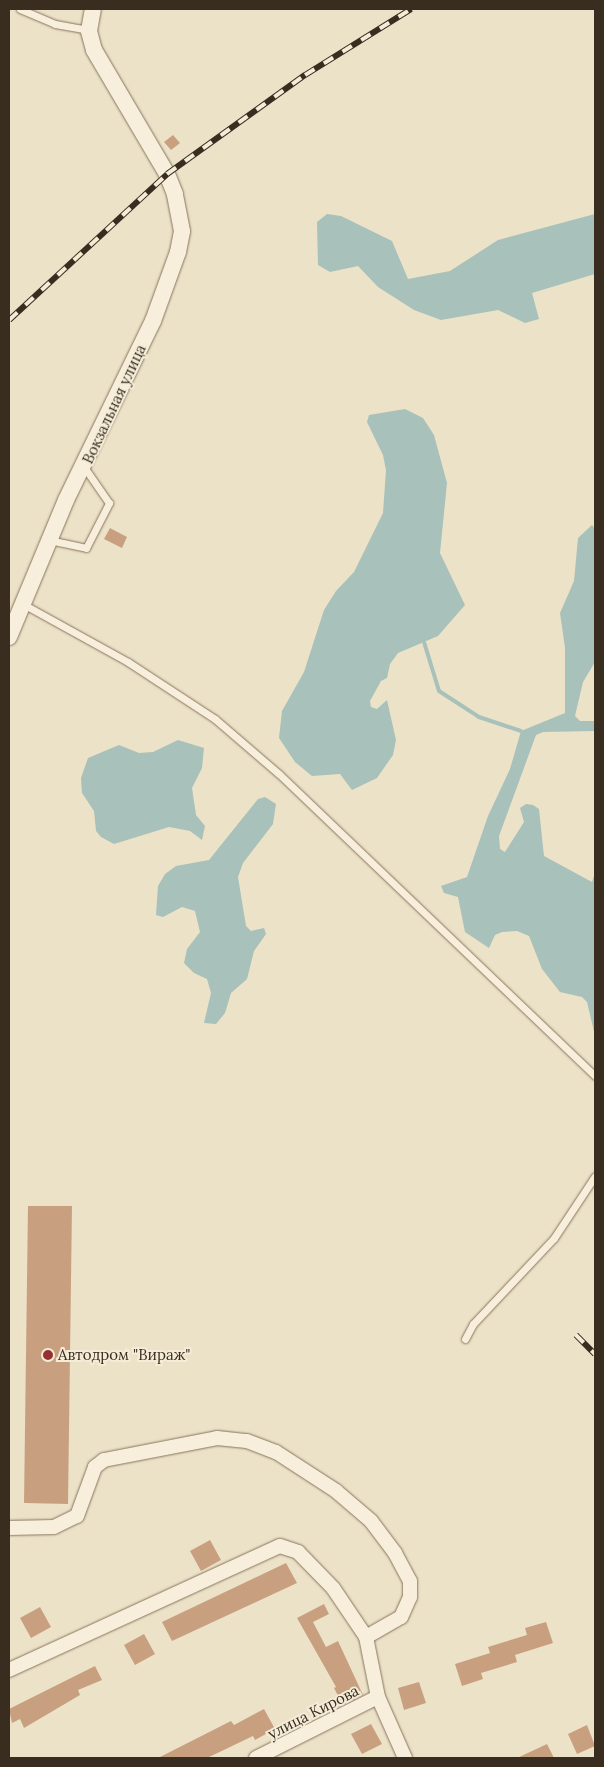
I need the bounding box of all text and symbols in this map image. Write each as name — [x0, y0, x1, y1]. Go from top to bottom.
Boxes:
street label: Вокзальная улица — [78, 341, 150, 467]
place label: Автодром "Вираж" — [58, 1346, 190, 1364]
marker: Автодром "Вираж" — [42, 1349, 54, 1361]
street label: улица Кирова — [264, 1681, 362, 1743]

